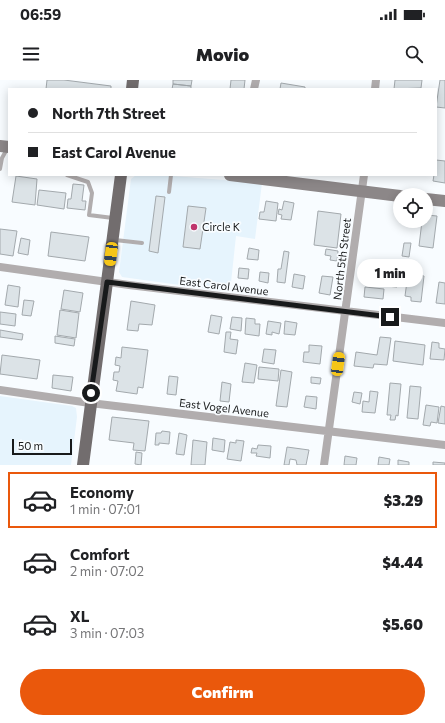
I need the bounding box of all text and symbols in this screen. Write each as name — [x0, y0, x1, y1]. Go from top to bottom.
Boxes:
text: 06:59 — [20, 5, 61, 23]
icon: menu — [20, 43, 42, 65]
text: Movio — [196, 43, 249, 65]
icon: search — [403, 43, 425, 65]
text: North 7th Street — [52, 104, 166, 122]
text: East Carol Avenue — [52, 143, 176, 161]
map controls — [393, 188, 433, 228]
button: locate — [393, 188, 433, 228]
street label: North 5th Street — [330, 217, 353, 301]
place label: Circle K — [202, 220, 241, 233]
marker: Circle K — [189, 222, 199, 232]
car — [104, 241, 118, 267]
callout: 1 min — [357, 259, 423, 287]
text: 1 min — [374, 265, 406, 281]
street label: East Carol Avenue — [179, 274, 269, 297]
route end — [381, 308, 399, 326]
car — [330, 351, 346, 377]
route start — [82, 384, 100, 402]
street label: East Vogel Avenue — [178, 396, 270, 419]
scale bar — [12, 437, 72, 456]
text: 50 m — [18, 439, 43, 452]
icon: car — [22, 482, 58, 518]
text: Economy — [70, 483, 134, 501]
text: $3.29 — [384, 491, 423, 509]
text: 1 min · 07:01 — [70, 501, 141, 517]
icon: car — [22, 544, 58, 580]
text: Comfort — [70, 545, 130, 563]
text: $4.44 — [382, 553, 423, 571]
text: 2 min · 07:02 — [70, 563, 144, 579]
icon: car — [22, 606, 58, 642]
text: XL — [70, 607, 89, 625]
text: $5.60 — [382, 615, 423, 633]
text: 3 min · 07:03 — [70, 625, 144, 641]
button: Confirm — [20, 669, 425, 715]

